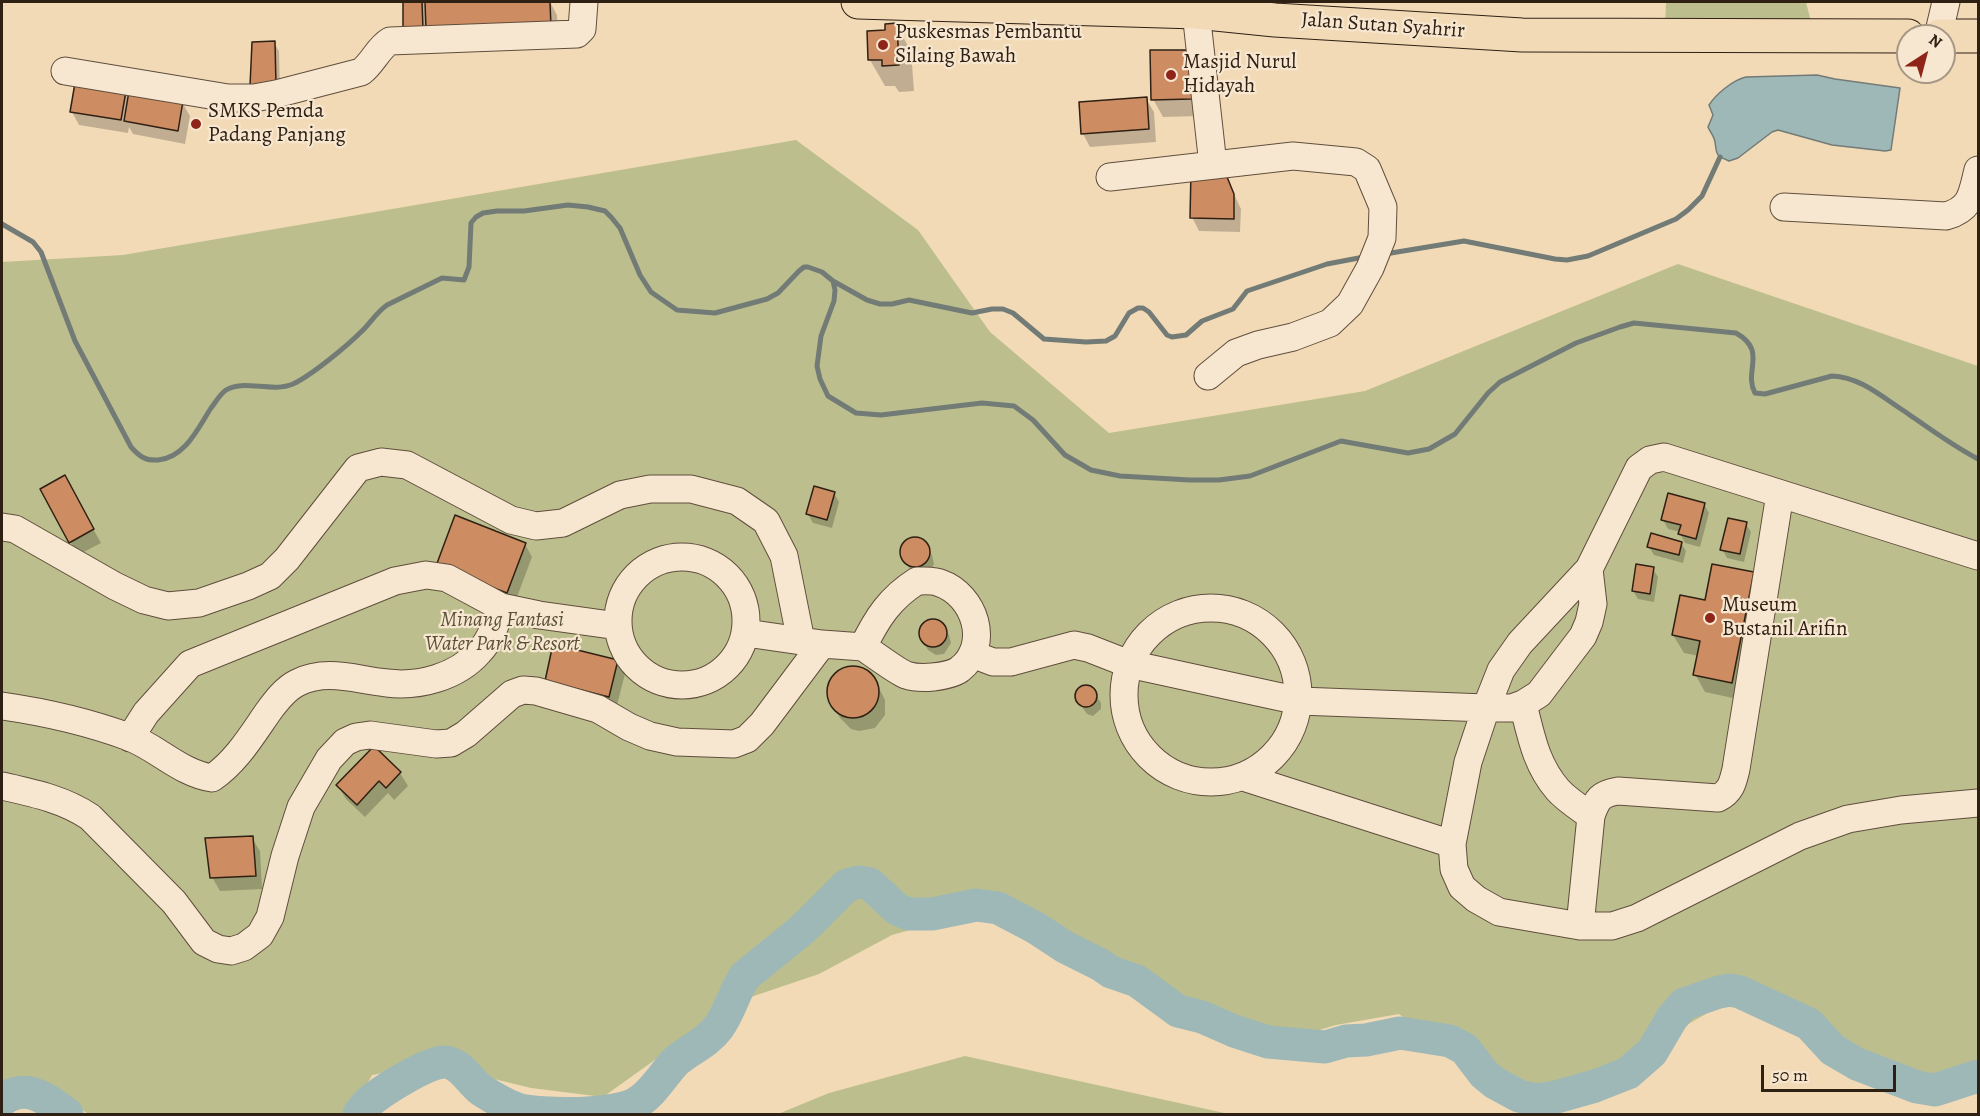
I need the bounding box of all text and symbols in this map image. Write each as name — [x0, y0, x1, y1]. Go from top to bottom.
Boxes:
street label: Jalan Sutan Syahrir — [1300, 8, 1466, 44]
place label: Puskesmas Pembantu Silaing Bawah — [895, 20, 1082, 70]
north arrow — [1896, 24, 1956, 84]
text: N — [1924, 29, 1947, 53]
marker: Puskesmas Pembantu Silaing Bawah — [876, 38, 890, 52]
place label: Masjid Nurul Hidayah — [1183, 50, 1296, 100]
marker: Masjid Nurul Hidayah — [1164, 68, 1178, 82]
place label: SMKS Pemda Padang Panjang — [208, 99, 346, 149]
marker: SMKS Pemda Padang Panjang — [189, 117, 203, 131]
place label: Museum Bustanil Arifin — [1722, 593, 1847, 643]
park label: Minang Fantasi Water Park & Resort — [425, 608, 579, 658]
marker: Museum Bustanil Arifin — [1703, 611, 1717, 625]
scale bar — [1764, 1053, 1899, 1091]
text: 50 m — [1772, 1063, 1808, 1087]

